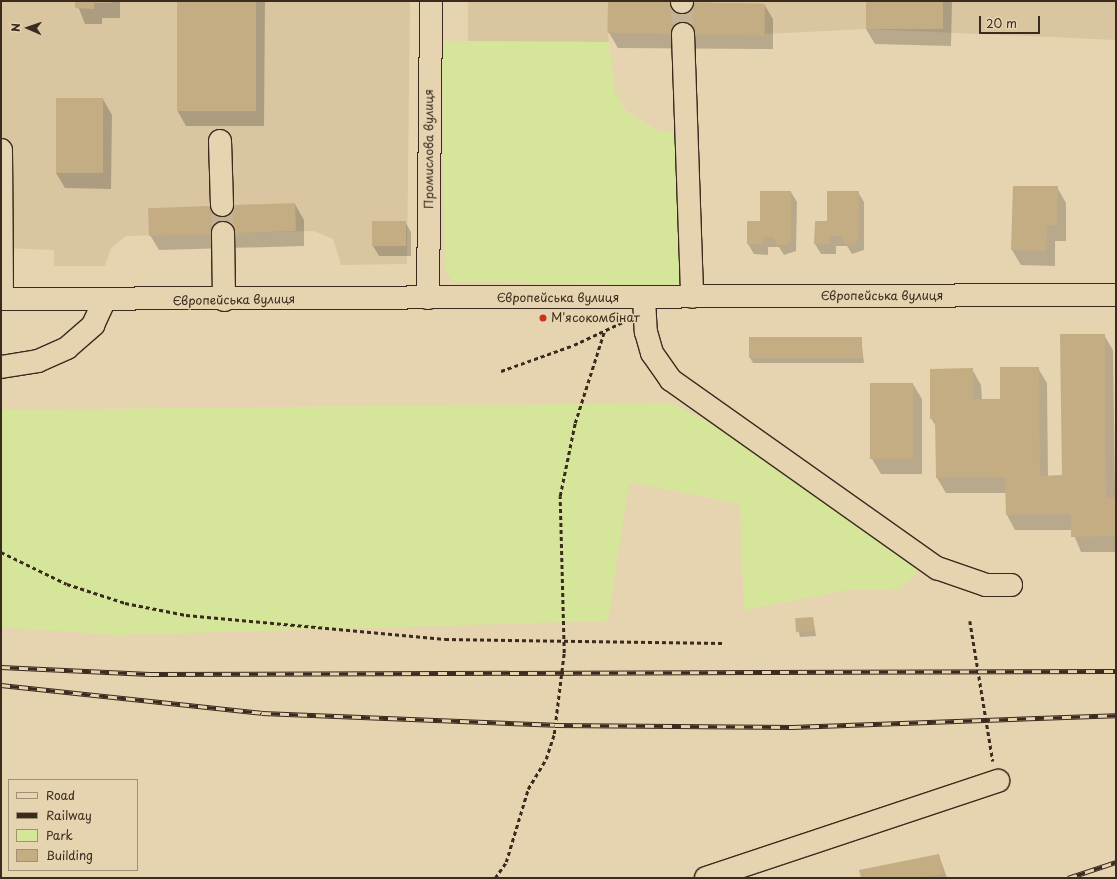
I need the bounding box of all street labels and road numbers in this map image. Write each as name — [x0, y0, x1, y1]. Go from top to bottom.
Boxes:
street label: Промислова вулиця — [422, 89, 436, 209]
street label: Європейська вулиця — [820, 289, 944, 303]
street label: Європейська вулиця — [496, 291, 620, 305]
street label: Європейська вулиця — [172, 292, 296, 308]

